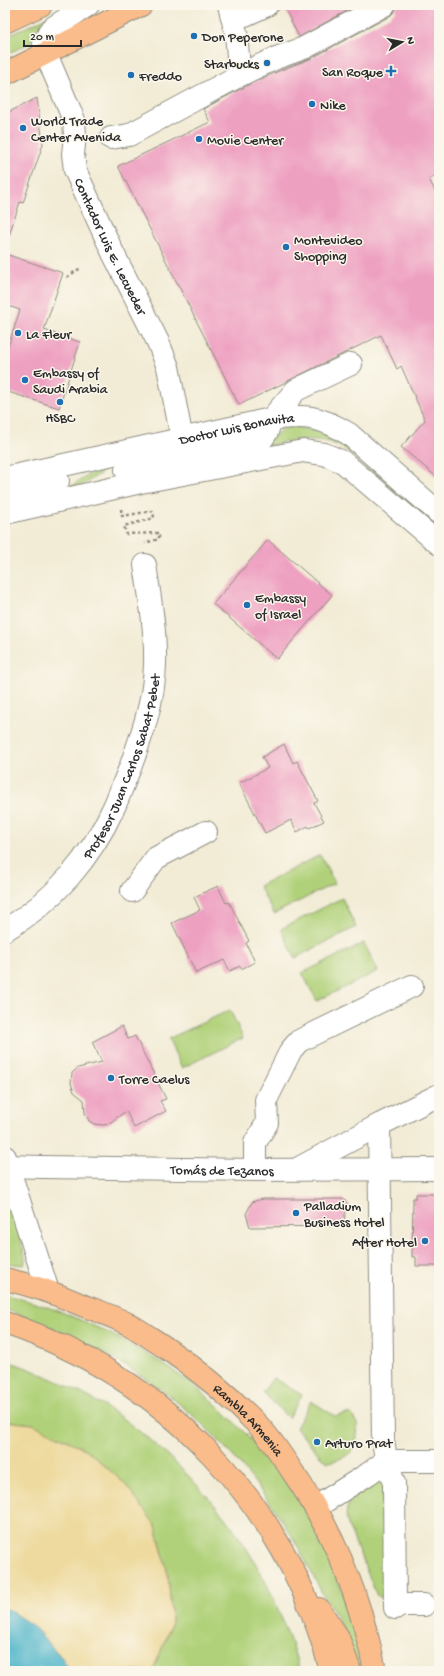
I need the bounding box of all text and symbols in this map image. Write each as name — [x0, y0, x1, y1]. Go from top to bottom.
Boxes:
scale bar — [24, 22, 81, 48]
north arrow — [382, 22, 422, 62]
place label: Don Peperone — [201, 30, 284, 47]
text: 20 m — [30, 31, 55, 45]
marker: Don Peperone — [189, 31, 199, 41]
text: N — [403, 36, 416, 45]
place label: Starbucks — [204, 57, 260, 74]
marker: Starbucks — [262, 58, 272, 68]
place label: San Roque — [322, 65, 384, 82]
marker: San Roque — [386, 66, 396, 76]
place label: Freddo — [138, 69, 182, 86]
marker: Freddo — [126, 70, 136, 80]
place label: Nike — [320, 98, 346, 115]
marker: Nike — [307, 99, 317, 109]
place label: World Trade Center Avenida — [31, 114, 122, 147]
marker: World Trade Center Avenida — [18, 123, 28, 133]
place label: Movie Center — [207, 133, 284, 150]
marker: Movie Center — [194, 134, 204, 144]
street label: Contador Luis E. Lecueder — [69, 176, 149, 319]
place label: Montevideo Shopping — [294, 233, 362, 266]
marker: Montevideo Shopping — [281, 242, 291, 252]
place label: La Fleur — [26, 327, 72, 344]
marker: La Fleur — [13, 328, 23, 338]
place label: Embassy of Saudi Arabia — [33, 366, 109, 399]
marker: Embassy of Saudi Arabia — [20, 375, 30, 385]
marker: HSBC — [55, 397, 65, 407]
place label: HSBC — [45, 411, 76, 428]
street label: Doctor Luis Bonavita — [177, 411, 296, 450]
place label: Embassy of Israel — [255, 591, 306, 624]
marker: Embassy of Israel — [242, 600, 252, 610]
street label: Profesor Juan Carlos Sabat Pebet — [80, 672, 166, 864]
place label: Torre Caelus — [118, 1072, 190, 1089]
marker: Torre Caelus — [106, 1073, 116, 1083]
street label: Tomás de Tezanos — [169, 1163, 275, 1181]
place label: Palladium Business Hotel — [303, 1199, 385, 1232]
marker: Palladium Business Hotel — [291, 1208, 301, 1218]
place label: After Hotel — [352, 1235, 417, 1252]
marker: After Hotel — [420, 1236, 430, 1246]
street label: Rambla Armenia — [209, 1381, 286, 1461]
place label: Arturo Prat — [325, 1436, 393, 1453]
marker: Arturo Prat — [312, 1437, 322, 1447]

